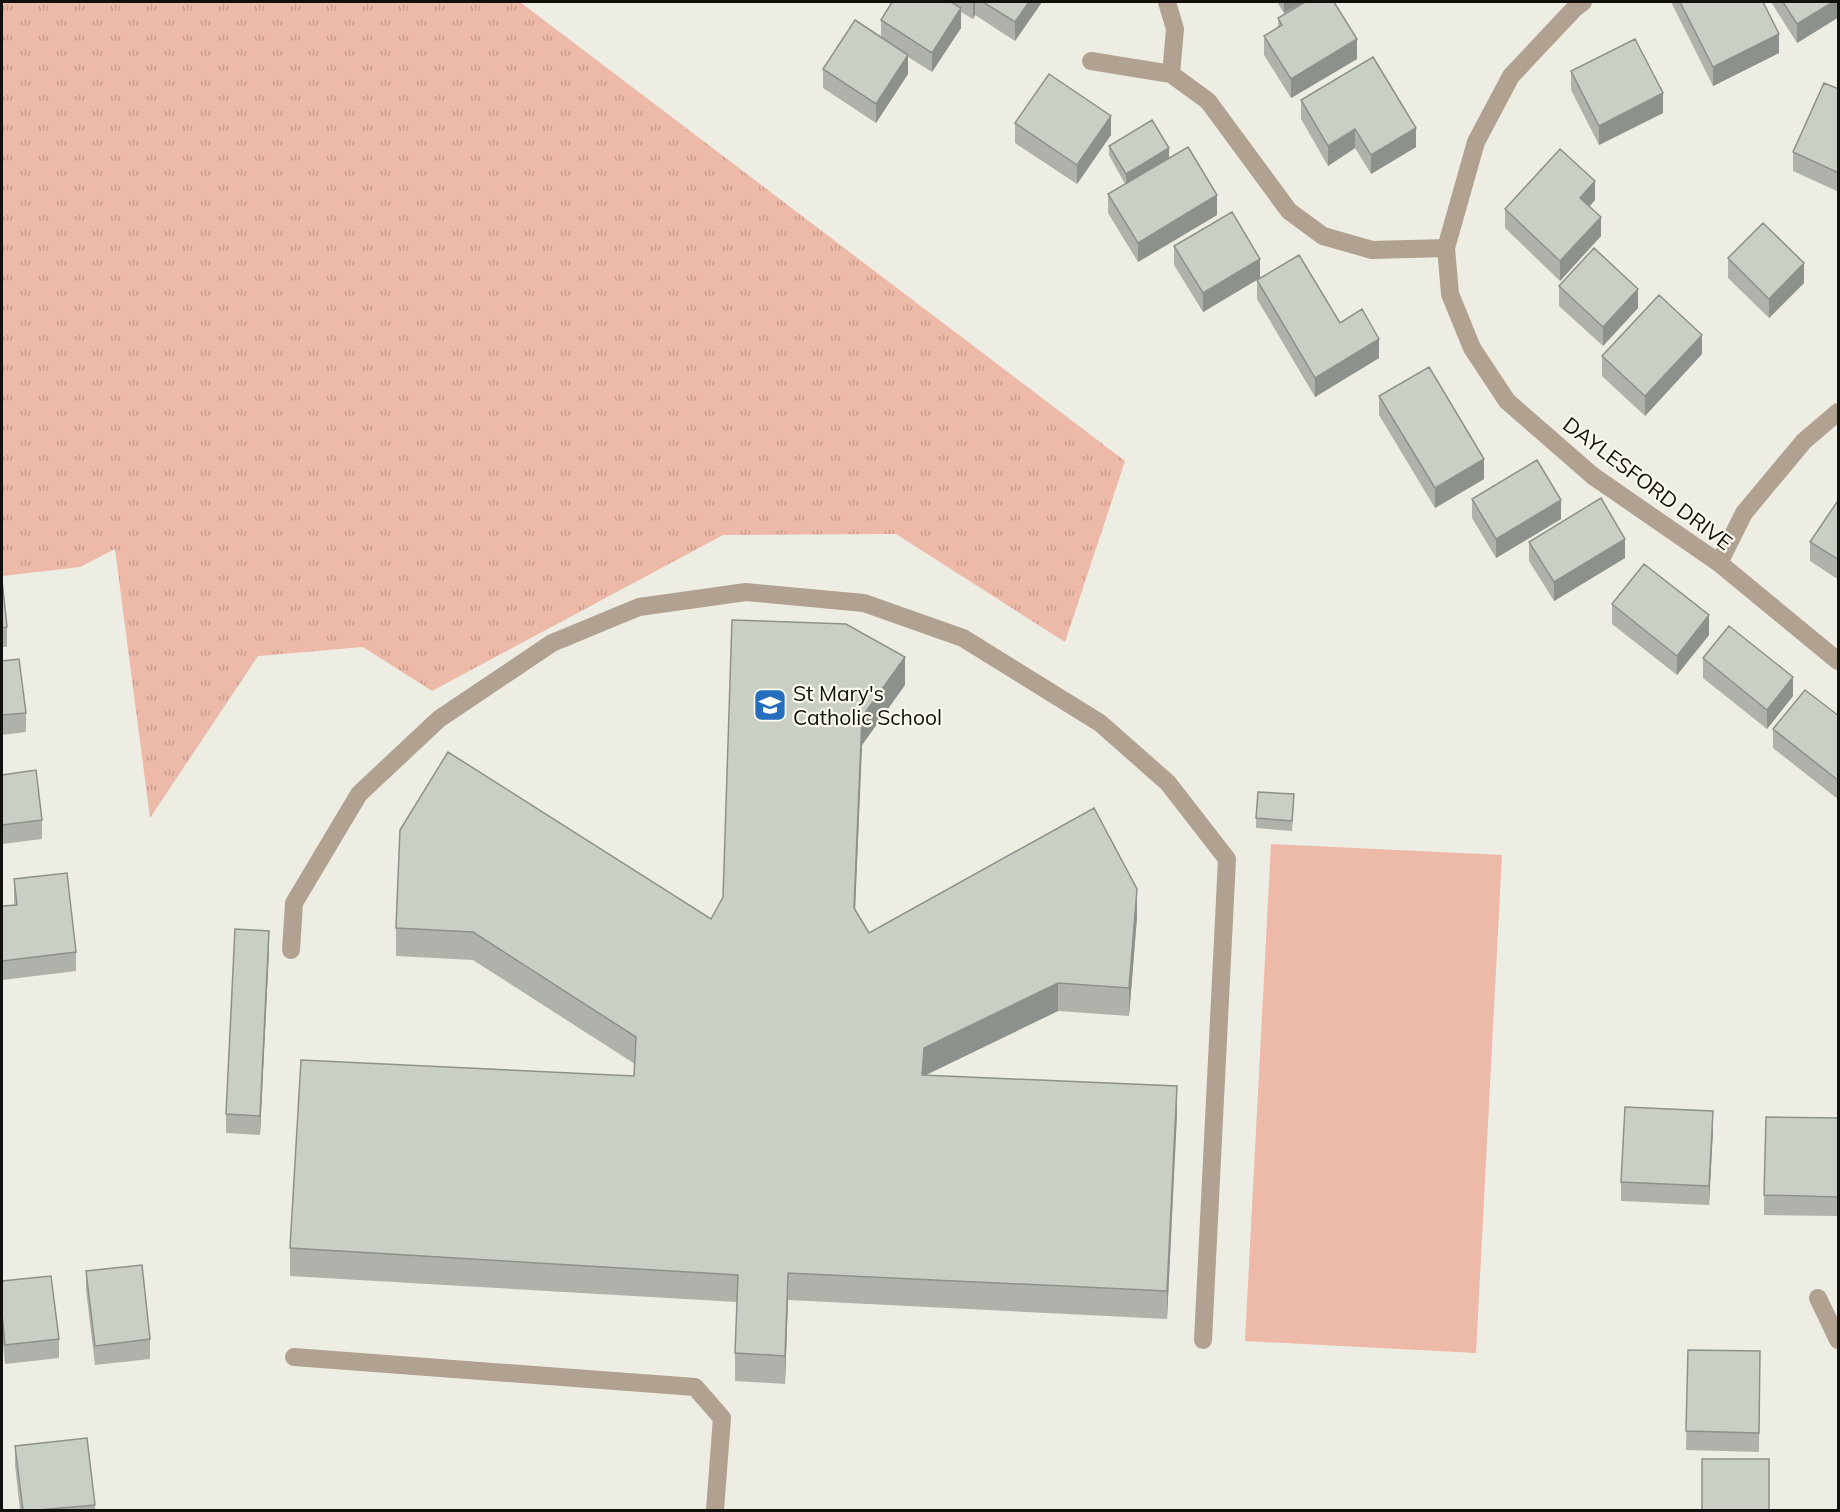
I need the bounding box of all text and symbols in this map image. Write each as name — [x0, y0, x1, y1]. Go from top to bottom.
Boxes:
street label: DAYLESFORD DRIVE — [1558, 411, 1738, 555]
place label: St Mary's Catholic School — [793, 680, 942, 730]
school or university icon: St Mary's Catholic School — [752, 687, 788, 723]

